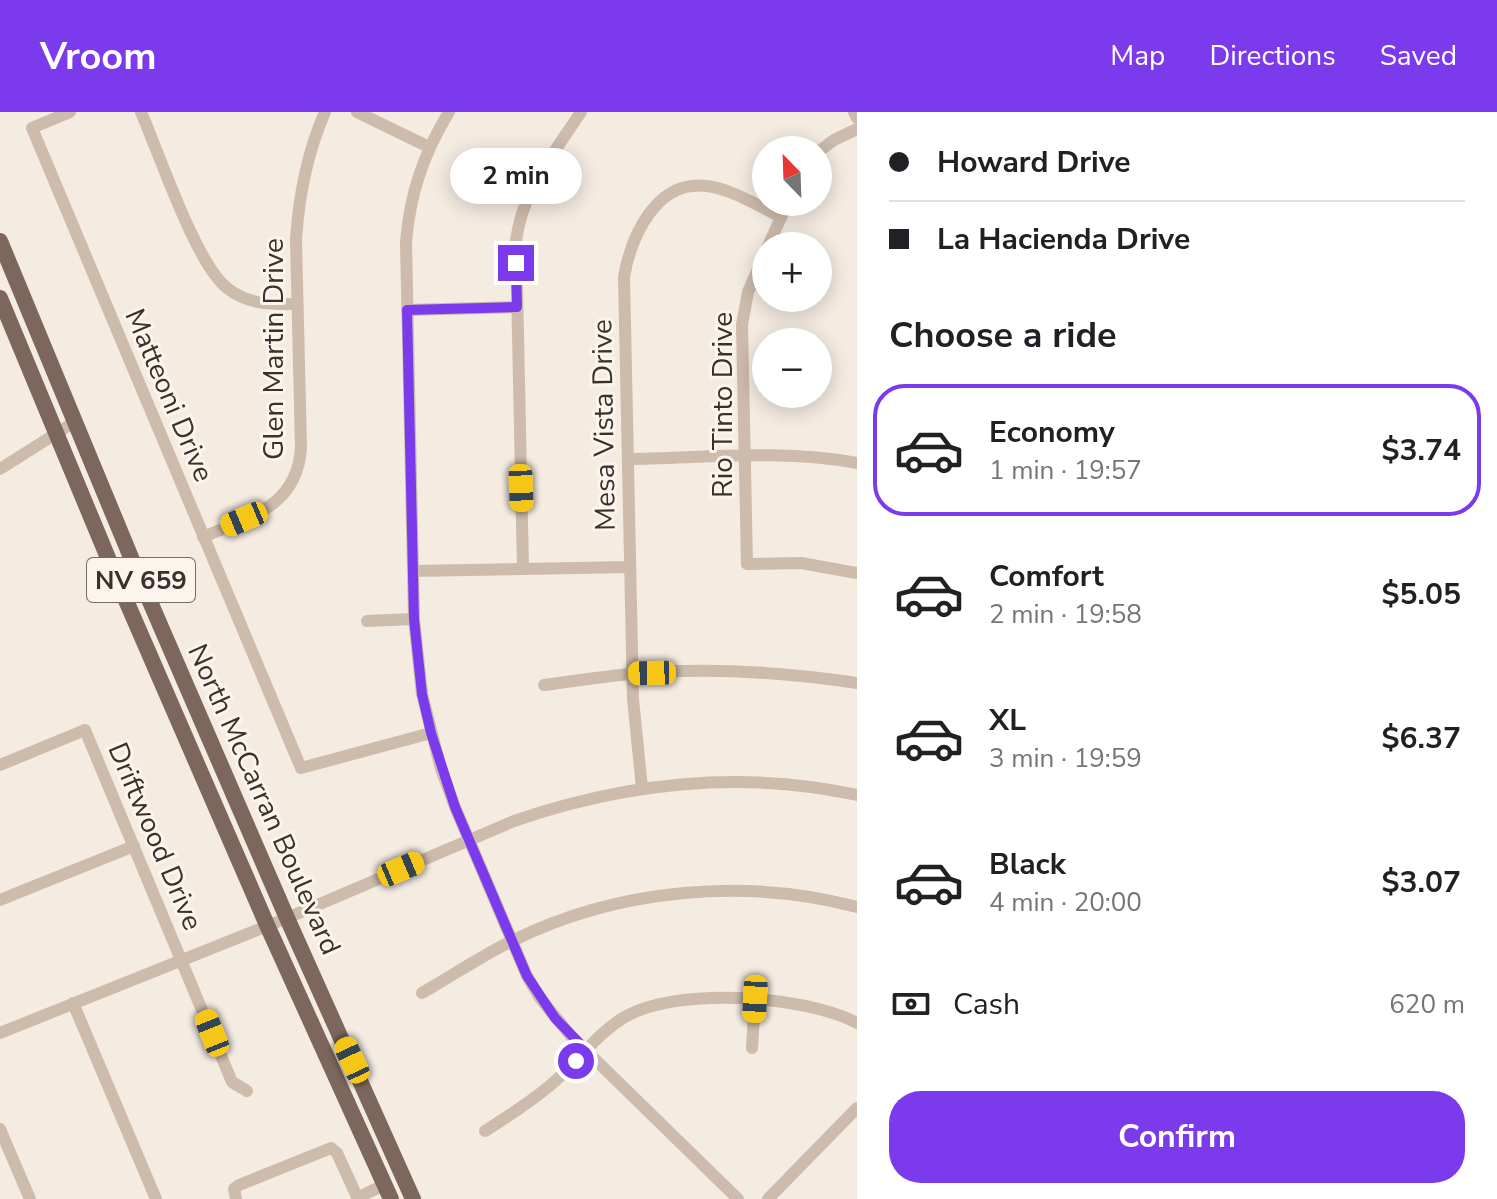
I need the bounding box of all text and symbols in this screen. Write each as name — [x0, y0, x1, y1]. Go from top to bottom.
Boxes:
text: Vroom — [40, 31, 157, 82]
text: Map — [1110, 37, 1165, 75]
text: Directions — [1209, 37, 1336, 75]
text: Saved — [1380, 37, 1457, 75]
north arrow — [752, 136, 832, 216]
map controls — [752, 136, 832, 408]
text: Howard Drive — [937, 142, 1131, 183]
callout: 2 min — [450, 147, 582, 203]
text: 2 min — [482, 158, 550, 193]
text: La Hacienda Drive — [937, 219, 1190, 260]
button: + — [752, 232, 832, 312]
street label: Glen Martin Drive — [255, 238, 293, 460]
route end — [498, 245, 534, 281]
street label: Matteoni Drive — [116, 303, 223, 488]
text: Choose a ride — [889, 311, 1117, 360]
street label: Rio Tinto Drive — [704, 312, 742, 498]
street label: Mesa Vista Drive — [583, 319, 625, 531]
button: − — [752, 328, 832, 408]
text: Economy — [989, 412, 1115, 453]
icon: car — [893, 414, 965, 486]
text: $3.74 — [1382, 430, 1461, 471]
text: 1 min · 19:57 — [989, 453, 1142, 488]
car — [508, 464, 534, 512]
car — [217, 499, 271, 539]
text: Comfort — [989, 556, 1104, 597]
road number: NV 659 — [87, 558, 195, 602]
icon: car — [893, 558, 965, 630]
text: $5.05 — [1382, 574, 1461, 615]
text: 2 min · 19:58 — [989, 597, 1142, 632]
street label: North McCarran Boulevard — [178, 638, 350, 961]
car — [628, 661, 676, 685]
text: XL — [989, 700, 1026, 741]
icon: car — [893, 702, 965, 774]
text: $6.37 — [1382, 718, 1461, 759]
street label: Driftwood Drive — [98, 737, 212, 936]
text: 3 min · 19:59 — [989, 741, 1142, 776]
text: Black — [989, 844, 1066, 885]
icon: car — [893, 846, 965, 918]
car — [374, 849, 428, 889]
text: $3.07 — [1382, 862, 1461, 903]
text: 4 min · 20:00 — [989, 885, 1142, 920]
car — [742, 974, 768, 1024]
icon: cash — [889, 982, 933, 1026]
text: Cash — [953, 984, 1020, 1025]
text: 620 m — [1389, 987, 1465, 1022]
car — [192, 1006, 232, 1060]
car — [331, 1033, 373, 1087]
route start — [558, 1043, 594, 1079]
button: Confirm — [889, 1091, 1465, 1183]

